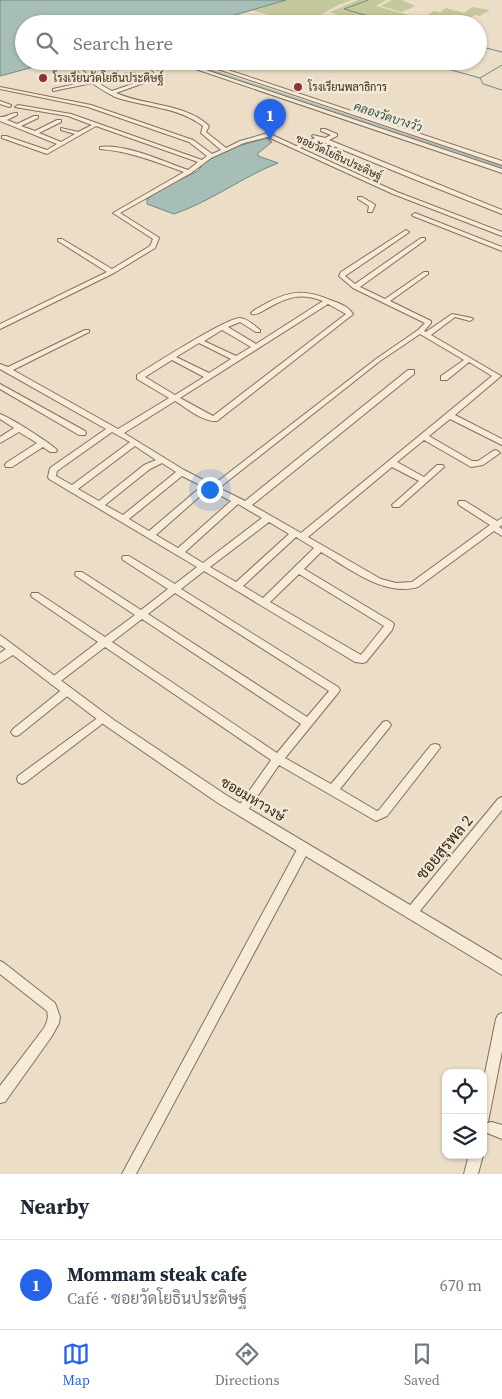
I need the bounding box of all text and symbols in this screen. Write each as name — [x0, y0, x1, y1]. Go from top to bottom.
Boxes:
search box — [15, 15, 487, 70]
icon: search — [33, 29, 61, 57]
text: Search here — [73, 30, 173, 56]
place label: โรงเรียนวัดโยธินประดิษฐ์ — [52, 70, 163, 86]
marker: โรงเรียนวัดโยธินประดิษฐ์ — [37, 72, 49, 84]
place label: โรงเรียนพลาธิการ — [307, 79, 387, 95]
marker: โรงเรียนพลาธิการ — [292, 81, 304, 93]
water label: คลองวัดบางวัว — [352, 98, 424, 136]
pin: 1 — [254, 99, 286, 140]
street label: ซอยวัดโยธินประดิษฐ์ — [293, 130, 385, 184]
your location — [197, 477, 223, 503]
street label: ซอยมหาวงษ์ — [217, 772, 290, 826]
street label: ซอยสุรพล 2 — [411, 810, 478, 885]
map controls — [442, 1069, 487, 1159]
button: locate — [442, 1069, 487, 1114]
button: layers — [442, 1114, 487, 1159]
text: Nearby — [20, 1192, 90, 1221]
text: Mommam steak cafe — [67, 1261, 247, 1287]
text: 1 — [32, 1274, 40, 1296]
text: 670 m — [440, 1274, 482, 1296]
text: Café · ซอยวัดโยธินประดิษฐ์ — [67, 1287, 247, 1309]
tab: Map — [62, 1340, 90, 1390]
tab: Directions — [215, 1340, 279, 1390]
tab: Saved — [404, 1340, 440, 1390]

